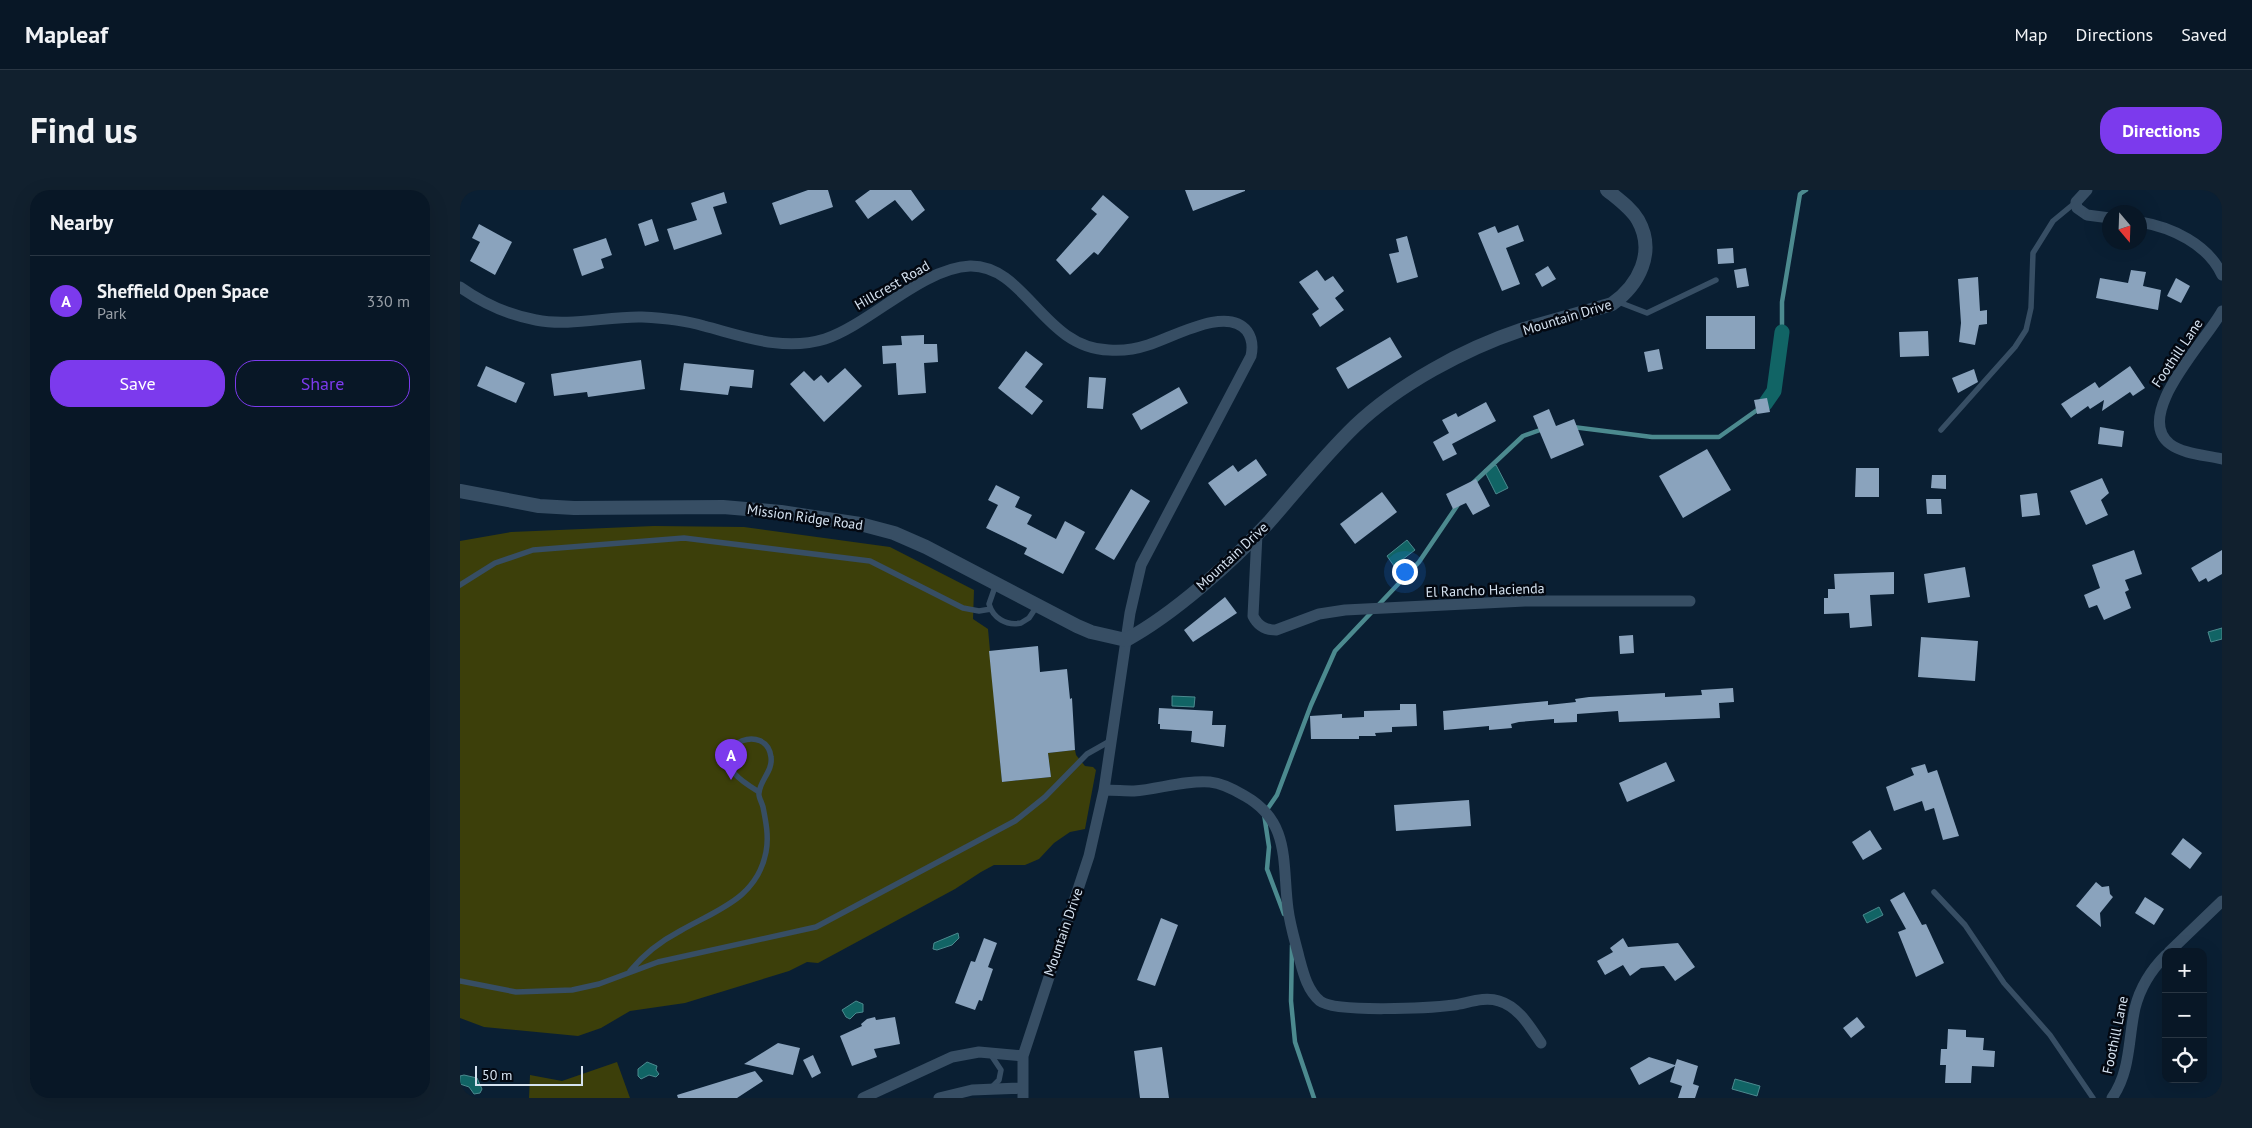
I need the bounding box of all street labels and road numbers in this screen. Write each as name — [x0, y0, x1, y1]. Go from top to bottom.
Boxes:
street label: Hillcrest Road — [851, 256, 933, 314]
street label: Mountain Drive — [1520, 295, 1614, 339]
street label: Foothill Lane — [2147, 315, 2207, 391]
street label: Mission Ridge Road — [746, 500, 864, 534]
street label: Mountain Drive — [1192, 518, 1272, 594]
street label: El Rancho Hacienda — [1425, 579, 1545, 601]
street label: Mountain Drive — [1040, 886, 1086, 978]
street label: Foothill Lane — [2098, 994, 2132, 1076]

